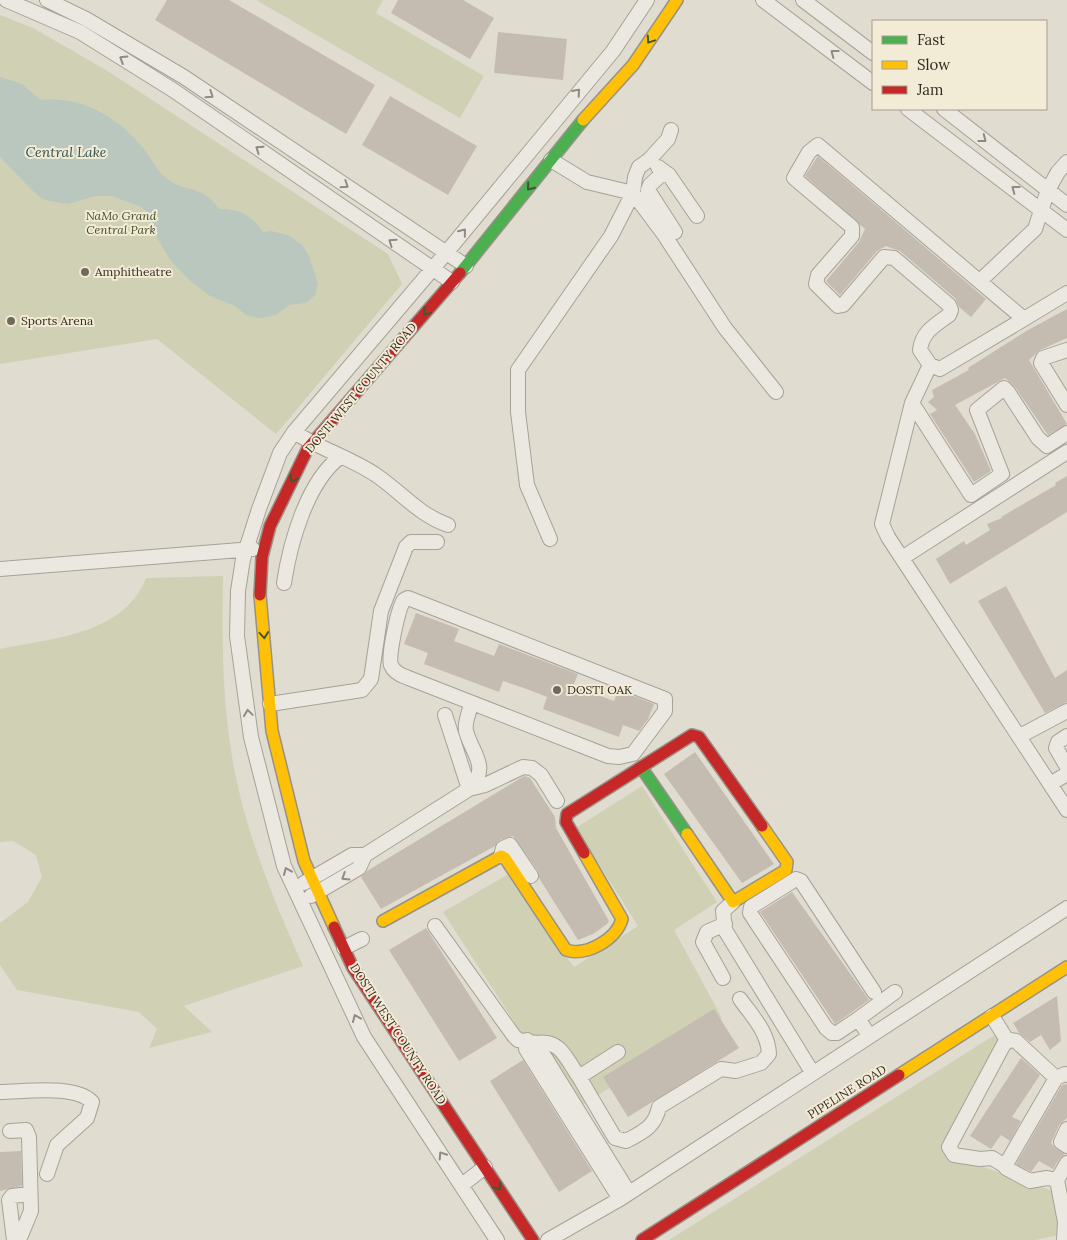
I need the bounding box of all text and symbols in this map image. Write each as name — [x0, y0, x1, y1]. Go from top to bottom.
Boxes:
legend — [872, 20, 1047, 110]
text: Fast — [917, 30, 945, 49]
one-way arrow — [647, 35, 656, 44]
one-way arrow — [831, 51, 840, 59]
text: Slow — [917, 55, 950, 74]
one-way arrow — [120, 56, 129, 65]
text: Jam — [916, 80, 944, 99]
one-way arrow — [204, 89, 213, 98]
one-way arrow — [571, 89, 580, 98]
one-way arrow — [977, 133, 986, 142]
water label: Central Lake — [25, 143, 107, 161]
one-way arrow — [255, 146, 264, 155]
one-way arrow — [339, 179, 348, 188]
one-way arrow — [527, 181, 535, 190]
one-way arrow — [1011, 186, 1021, 195]
park label: NaMo Grand Central Park — [86, 208, 157, 237]
one-way arrow — [458, 229, 466, 238]
one-way arrow — [388, 239, 398, 248]
place label: Amphitheatre — [94, 264, 172, 279]
marker: Amphitheatre — [79, 266, 91, 278]
one-way arrow — [423, 306, 432, 315]
place label: Sports Arena — [21, 313, 93, 328]
marker: Sports Arena — [5, 315, 17, 327]
street label: DOSTI WEST COUNTY ROAD — [302, 320, 420, 456]
one-way arrow — [289, 474, 299, 483]
one-way arrow — [258, 632, 269, 640]
place label: DOSTI OAK — [567, 682, 633, 697]
marker: DOSTI OAK — [551, 684, 563, 696]
one-way arrow — [243, 709, 254, 717]
one-way arrow — [282, 867, 293, 876]
one-way arrow — [341, 871, 350, 880]
street label: DOSTI WEST COUNTY ROAD — [347, 960, 450, 1107]
one-way arrow — [351, 1014, 362, 1023]
street label: PIPELINE ROAD — [805, 1061, 889, 1122]
one-way arrow — [439, 1152, 448, 1161]
one-way arrow — [492, 1182, 502, 1191]

